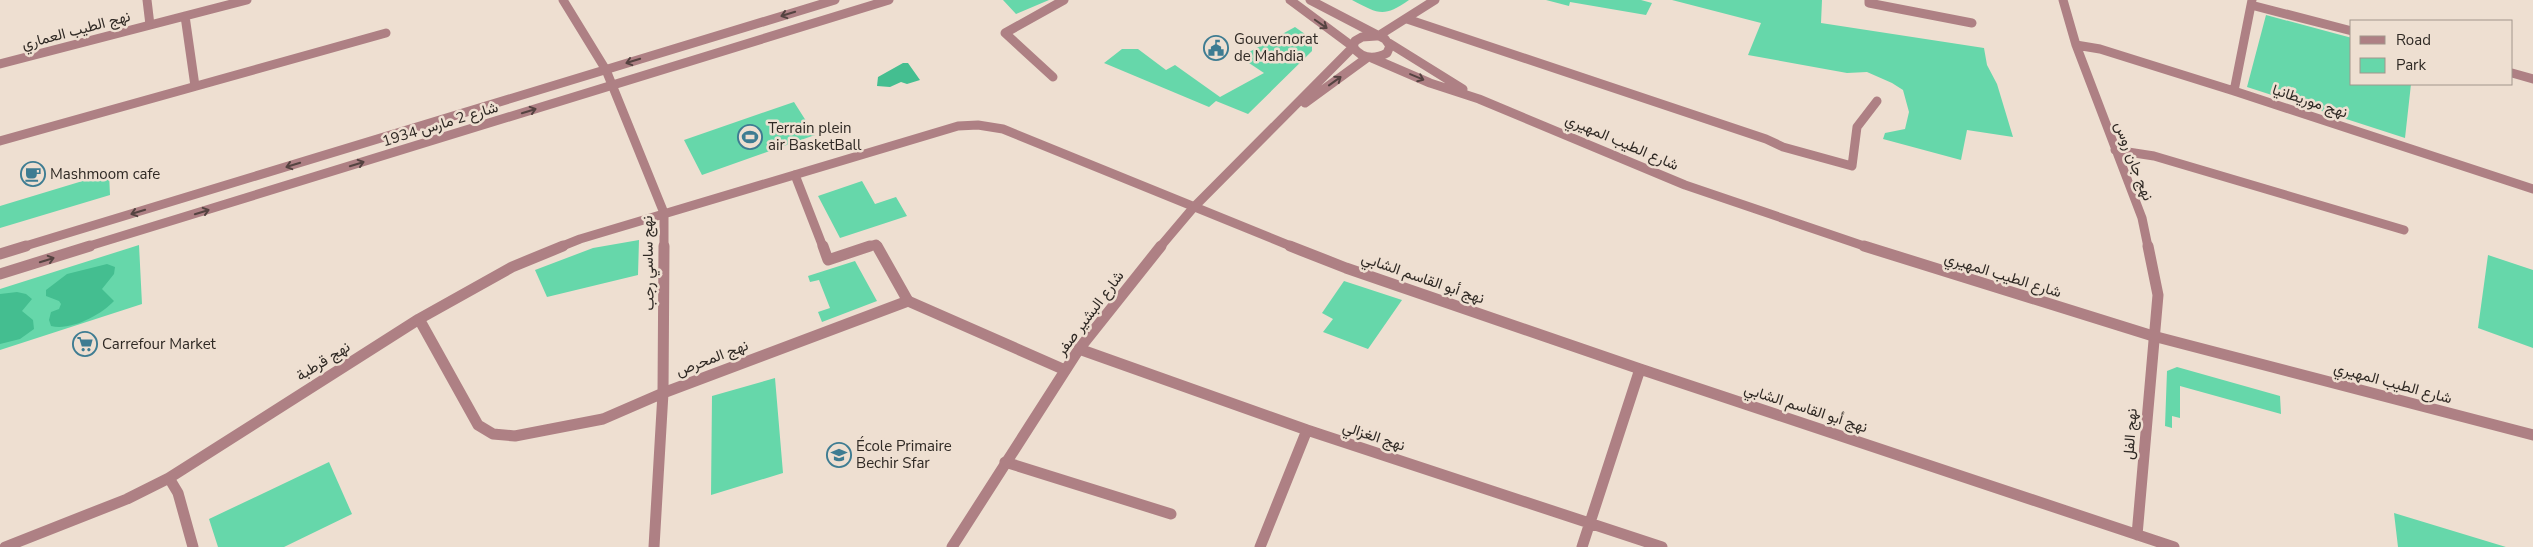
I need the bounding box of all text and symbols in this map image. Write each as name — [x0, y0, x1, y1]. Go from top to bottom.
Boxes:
street label: نهج الطيب العماري — [19, 6, 133, 57]
one-way arrow — [781, 10, 797, 20]
one-way arrow — [1313, 19, 1327, 29]
legend — [2350, 20, 2513, 85]
place label: Gouvernorat de Mahdia — [1234, 29, 1319, 66]
text: Road — [2396, 30, 2431, 50]
public building icon: Gouvernorat de Mahdia — [1203, 35, 1229, 61]
text: Park — [2396, 55, 2426, 75]
one-way arrow — [625, 57, 641, 67]
one-way arrow — [1409, 73, 1424, 82]
one-way arrow — [1328, 76, 1342, 86]
street label: نهج موريطانيا — [2269, 79, 2350, 124]
street label: شارع 2 مارس 1934 — [380, 97, 501, 152]
one-way arrow — [521, 105, 537, 115]
street label: شارع الطيب المهيري — [1561, 109, 1682, 178]
place label: Terrain plein air BasketBall — [768, 118, 862, 155]
street label: نهج جان روس — [2109, 119, 2158, 204]
sports icon: Terrain plein air BasketBall — [737, 124, 763, 150]
one-way arrow — [349, 158, 365, 168]
one-way arrow — [286, 160, 302, 170]
cafe icon: Mashmoom cafe — [20, 161, 46, 187]
place label: Mashmoom cafe — [50, 164, 160, 184]
one-way arrow — [194, 206, 210, 216]
one-way arrow — [130, 207, 146, 217]
street label: نهج ساسي رجب — [637, 215, 662, 311]
street label: نهج أبو القاسم الشابي — [1358, 248, 1487, 311]
street label: شارع الطيب المهيري — [1941, 248, 2064, 305]
one-way arrow — [38, 254, 54, 264]
street label: شارع البشير صفر — [1051, 266, 1129, 361]
supermarket icon: Carrefour Market — [72, 331, 98, 357]
place label: Carrefour Market — [102, 334, 217, 354]
street label: نهج المحرص — [673, 335, 751, 382]
street label: نهج قرطبة — [292, 337, 354, 386]
street label: شارع الطيب المهيري — [2331, 358, 2454, 411]
street label: نهج أبو القاسم الشابي — [1741, 379, 1870, 440]
street label: نهج الفل — [2118, 408, 2143, 460]
street label: نهج الغزالي — [1339, 417, 1408, 458]
place label: École Primaire Bechir Sfar — [856, 436, 952, 473]
school or university icon: École Primaire Bechir Sfar — [826, 442, 852, 468]

